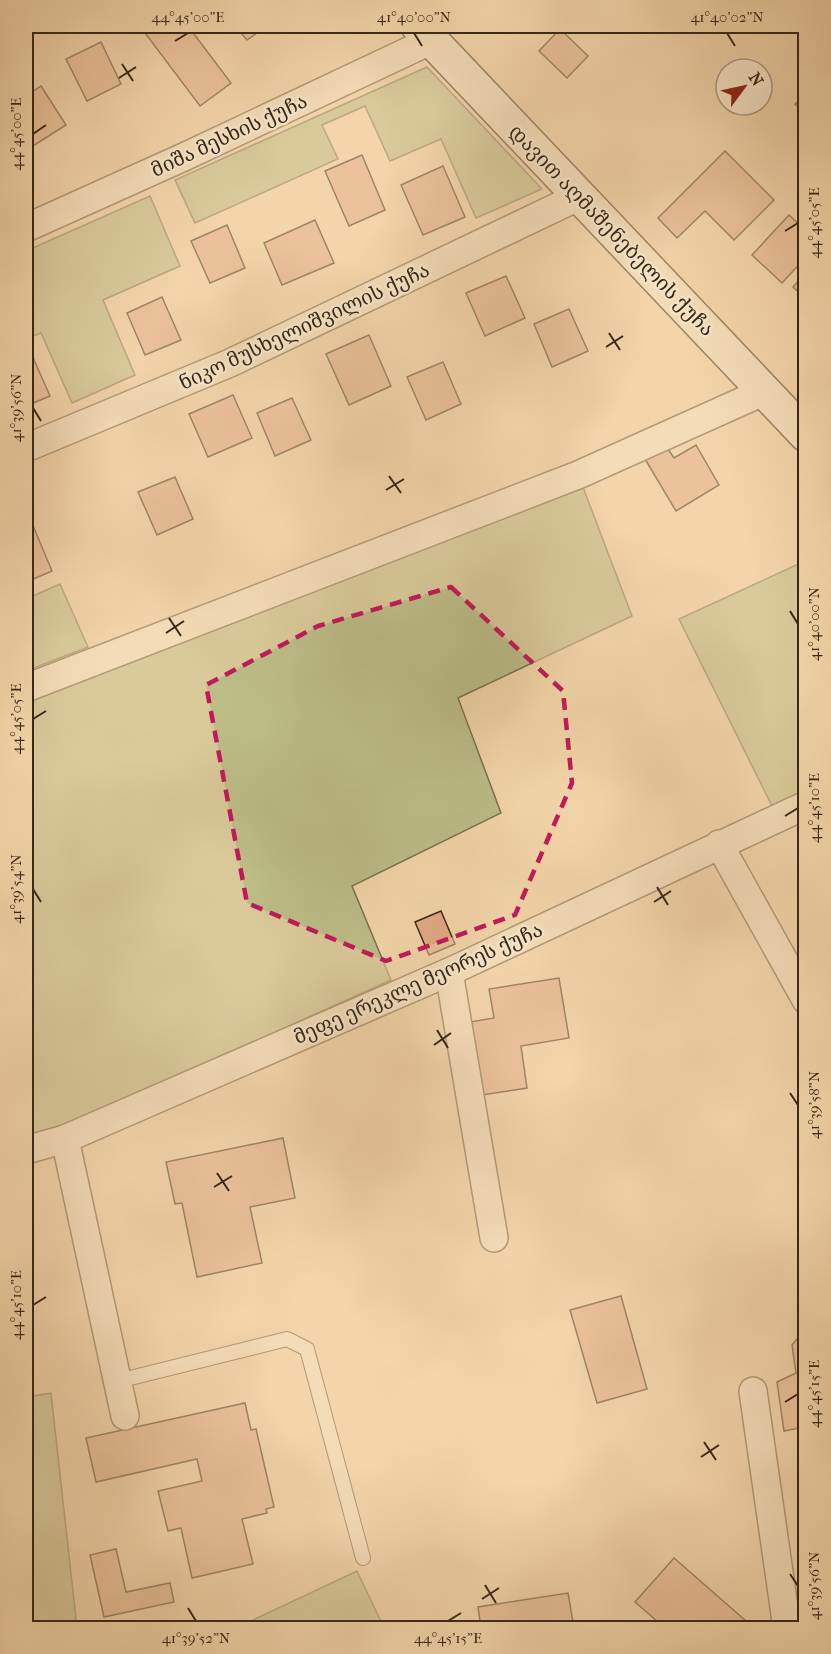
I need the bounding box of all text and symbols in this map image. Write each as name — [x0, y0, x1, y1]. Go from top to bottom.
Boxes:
text: 44°45'00"E — [152, 8, 224, 26]
text: 41°40'00"N — [377, 8, 452, 26]
text: 41°40'02"N — [690, 8, 764, 26]
north arrow — [714, 57, 774, 117]
text: N — [745, 69, 768, 90]
street label: მიშა მესხის ქუჩა — [147, 89, 311, 182]
text: 44°45'00"E — [7, 98, 25, 170]
street label: დავით აღმაშენებელის ქუჩა — [504, 120, 719, 341]
text: 44°45'05"E — [805, 187, 823, 259]
street label: ნიკო მუსხელიშვილის ქუჩა — [175, 258, 433, 395]
text: 41°39'56"N — [7, 373, 25, 442]
text: 41°40'00"N — [805, 586, 823, 661]
text: 44°45'05"E — [7, 683, 25, 755]
text: 44°45'10"E — [805, 773, 823, 843]
text: 41°39'54"N — [7, 854, 25, 924]
street label: მეფე ერეკლე მეორეს ქუჩა — [290, 918, 546, 1049]
text: 41°39'58"N — [805, 1070, 823, 1139]
text: 44°45'10"E — [7, 1270, 25, 1340]
text: 44°45'15"E — [805, 1360, 823, 1428]
text: 41°39'56"N — [805, 1551, 823, 1620]
text: 41°39'52"N — [162, 1629, 231, 1647]
text: 44°45'15"E — [414, 1629, 482, 1647]

